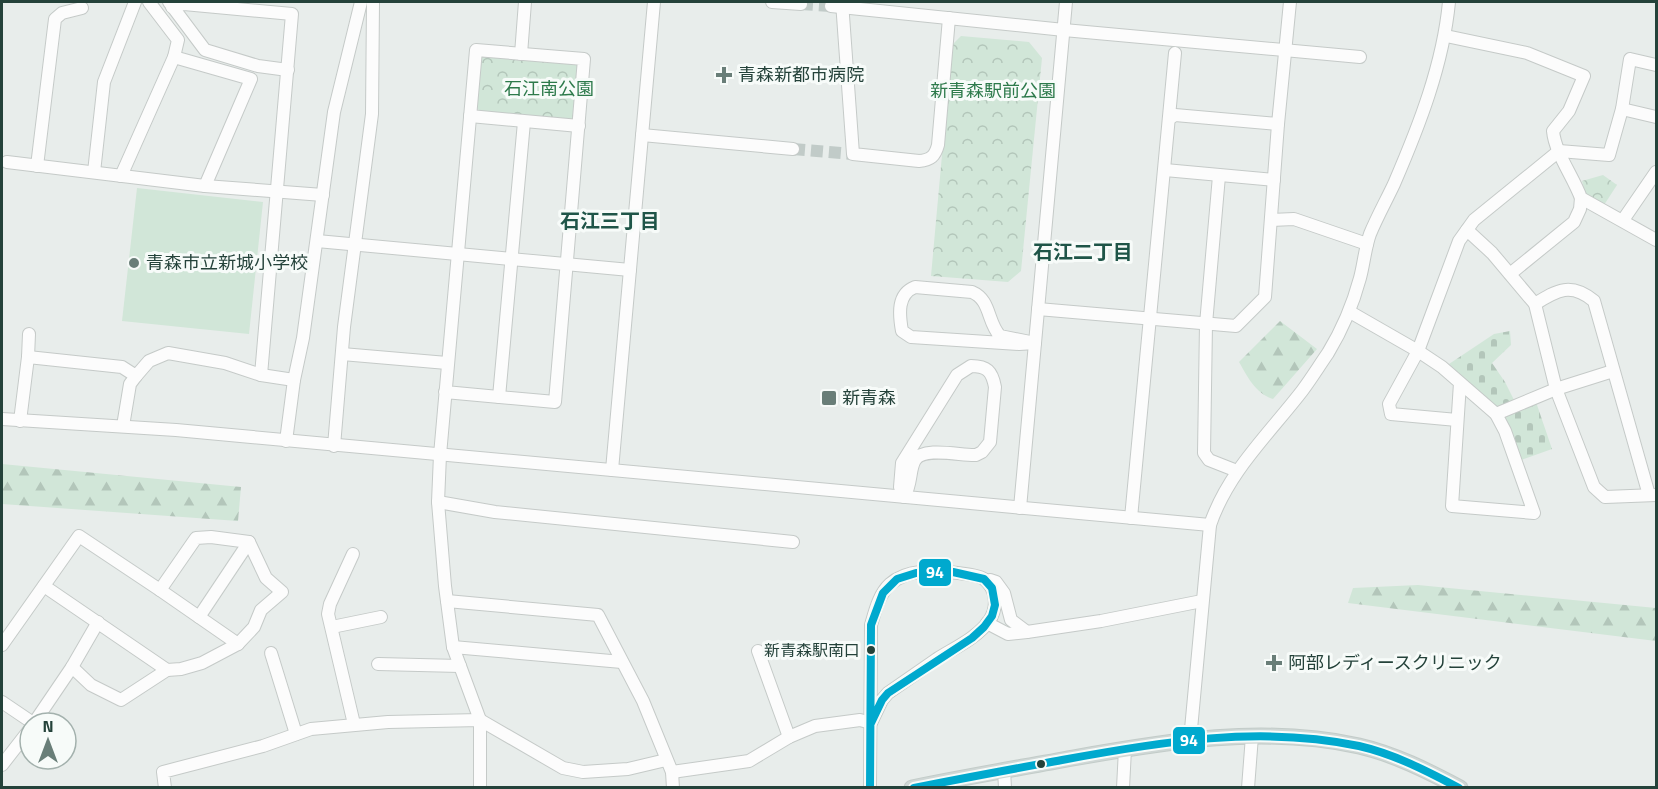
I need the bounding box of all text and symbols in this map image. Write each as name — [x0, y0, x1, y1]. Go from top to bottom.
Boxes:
place label: 青森新都市病院 — [738, 61, 864, 88]
marker: 青森新都市病院 — [715, 66, 733, 84]
park label: 石江南公園 — [504, 75, 594, 102]
park label: 新青森駅前公園 — [930, 77, 1056, 104]
district label: 石江三丁目 — [560, 205, 660, 236]
district label: 石江二丁目 — [1033, 236, 1133, 267]
place label: 青森市立新城小学校 — [146, 249, 308, 276]
marker: 青森市立新城小学校 — [127, 256, 141, 270]
place label: 新青森 — [842, 384, 896, 411]
marker: 新青森 — [820, 389, 838, 407]
line badge: 94 — [918, 558, 952, 587]
text: 94 — [926, 560, 944, 584]
place label: 新青森駅南口 — [764, 638, 860, 662]
marker: 新青森駅南口 — [865, 644, 877, 656]
place label: 阿部レディースクリニック — [1288, 649, 1502, 676]
marker: 阿部レディースクリニック — [1265, 654, 1283, 672]
north arrow — [18, 711, 78, 771]
text: N — [42, 714, 54, 738]
line badge: 94 — [1172, 726, 1206, 755]
text: 94 — [1180, 728, 1198, 752]
unlabelled marker — [1035, 758, 1047, 770]

